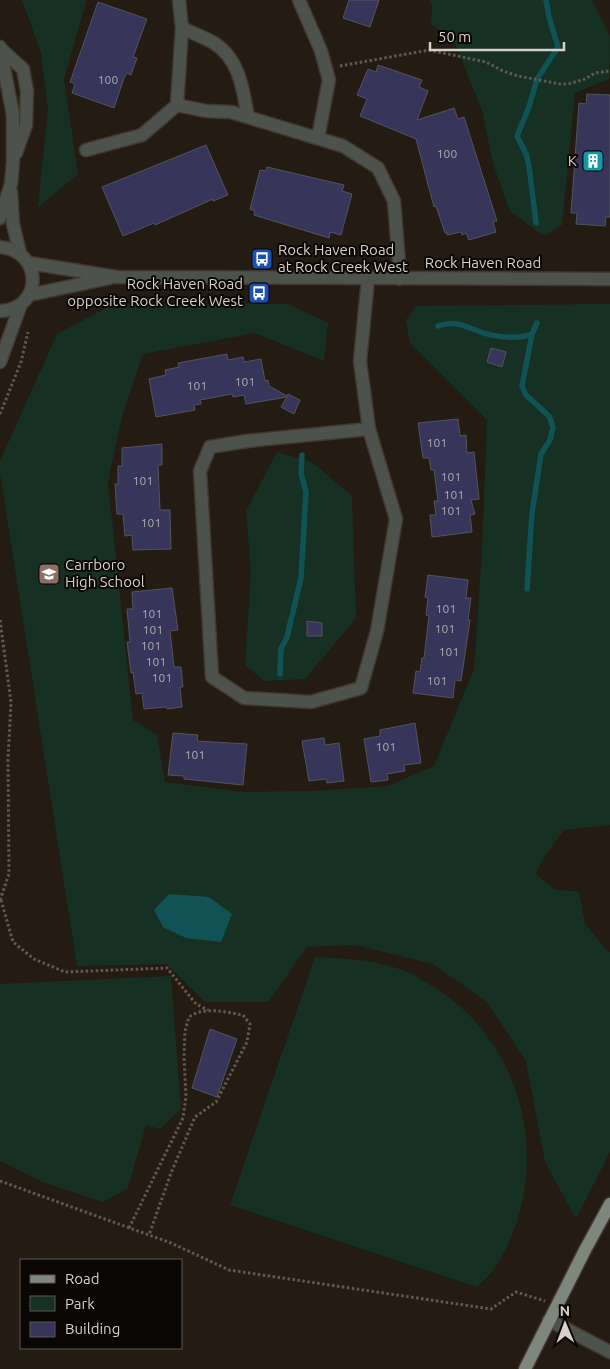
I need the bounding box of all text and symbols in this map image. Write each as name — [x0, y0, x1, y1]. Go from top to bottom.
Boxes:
scale bar — [430, 20, 564, 52]
text: 50 m — [438, 28, 471, 45]
house number: 100 — [98, 73, 118, 86]
house number: 100 — [437, 147, 457, 160]
building icon: K — [581, 149, 605, 173]
place label: K — [568, 152, 577, 169]
place label: Rock Haven Road at Rock Creek West — [278, 241, 408, 275]
bus stop icon: Rock Haven Road at Rock Creek West — [250, 247, 274, 271]
street label: Rock Haven Road — [425, 254, 541, 271]
place label: Rock Haven Road opposite Rock Creek West — [67, 275, 243, 309]
bus stop icon: Rock Haven Road opposite Rock Creek West — [247, 281, 271, 305]
house number: 101 — [235, 375, 255, 388]
house number: 101 — [187, 379, 207, 392]
house number: 101 — [427, 436, 447, 449]
house number: 101 — [441, 470, 461, 483]
house number: 101 — [133, 474, 153, 487]
house number: 101 — [444, 488, 464, 501]
house number: 101 — [441, 504, 461, 517]
house number: 101 — [141, 516, 161, 529]
place label: Carrboro High School — [65, 556, 145, 590]
school or university icon: Carrboro High School — [37, 562, 61, 586]
house number: 101 — [436, 602, 456, 615]
house number: 101 — [142, 607, 162, 620]
house number: 101 — [435, 622, 455, 635]
house number: 101 — [143, 623, 163, 636]
house number: 101 — [141, 639, 161, 652]
house number: 101 — [439, 645, 459, 658]
house number: 101 — [146, 655, 166, 668]
house number: 101 — [152, 671, 172, 684]
house number: 101 — [427, 674, 447, 687]
house number: 101 — [376, 740, 396, 753]
house number: 101 — [185, 748, 205, 761]
legend — [20, 1259, 182, 1349]
text: Road — [65, 1270, 100, 1287]
text: Park — [65, 1295, 95, 1312]
north arrow — [540, 1299, 590, 1349]
text: N — [559, 1303, 570, 1319]
text: Building — [65, 1320, 120, 1337]

